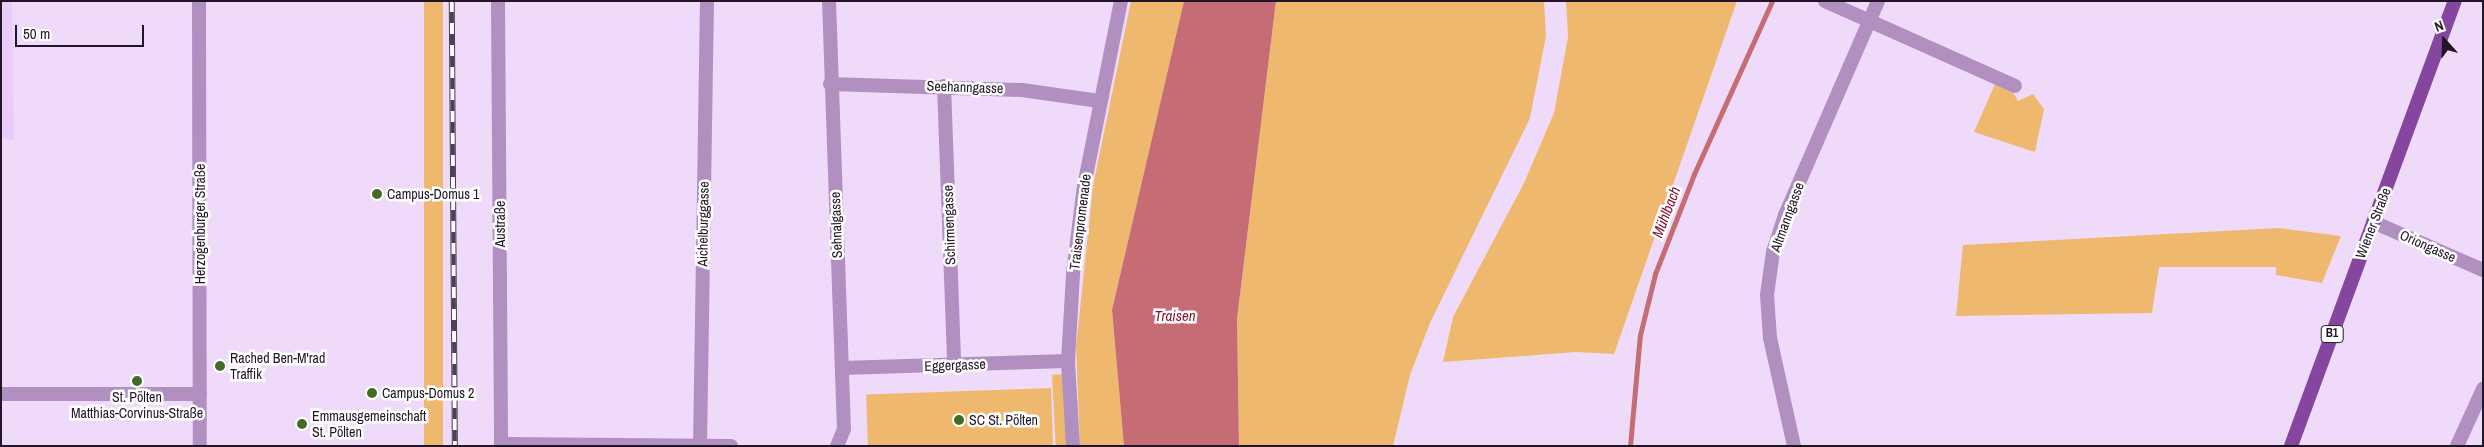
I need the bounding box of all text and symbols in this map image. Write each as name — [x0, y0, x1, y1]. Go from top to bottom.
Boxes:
scale bar — [18, 15, 146, 47]
north arrow — [2419, 15, 2469, 65]
text: N — [2432, 16, 2446, 36]
text: 50 m — [23, 23, 50, 44]
street label: Seehanngasse — [926, 77, 1004, 97]
street label: Herzogenburger Straße — [192, 164, 208, 284]
street label: Traisenpromenade — [1066, 173, 1094, 271]
street label: Altmanngasse — [1767, 180, 1807, 254]
street label: Aichelburggasse — [694, 181, 712, 267]
water label: Mühlbach — [1648, 184, 1684, 240]
street label: Schirmengasse — [939, 185, 959, 265]
street label: Wiener Straße — [2352, 185, 2394, 261]
place label: Campus-Domus 1 — [387, 186, 479, 202]
marker: Campus-Domus 1 — [371, 188, 383, 200]
street label: Sehnalgasse — [826, 192, 846, 258]
street label: Austraße — [492, 201, 508, 247]
street label: Oriongasse — [2397, 226, 2459, 266]
water label: Traisen — [1154, 307, 1196, 325]
road number: B1 — [2320, 324, 2344, 344]
place label: Rached Ben-M'rad Traffik — [230, 350, 325, 382]
street label: Eggergasse — [924, 356, 986, 374]
marker: Rached Ben-M'rad Traffik — [214, 360, 226, 372]
marker: St. Pölten Matthias-Corvinus-Straße — [131, 375, 143, 387]
place label: Campus-Domus 2 — [382, 385, 474, 401]
marker: Campus-Domus 2 — [366, 387, 378, 399]
place label: St. Pölten Matthias-Corvinus-Straße — [71, 389, 203, 422]
place label: Emmausgemeinschaft St. Pölten — [312, 408, 426, 441]
place label: SC St. Pölten — [969, 412, 1038, 428]
marker: SC St. Pölten — [953, 414, 965, 426]
marker: Emmausgemeinschaft St. Pölten — [296, 418, 308, 430]

